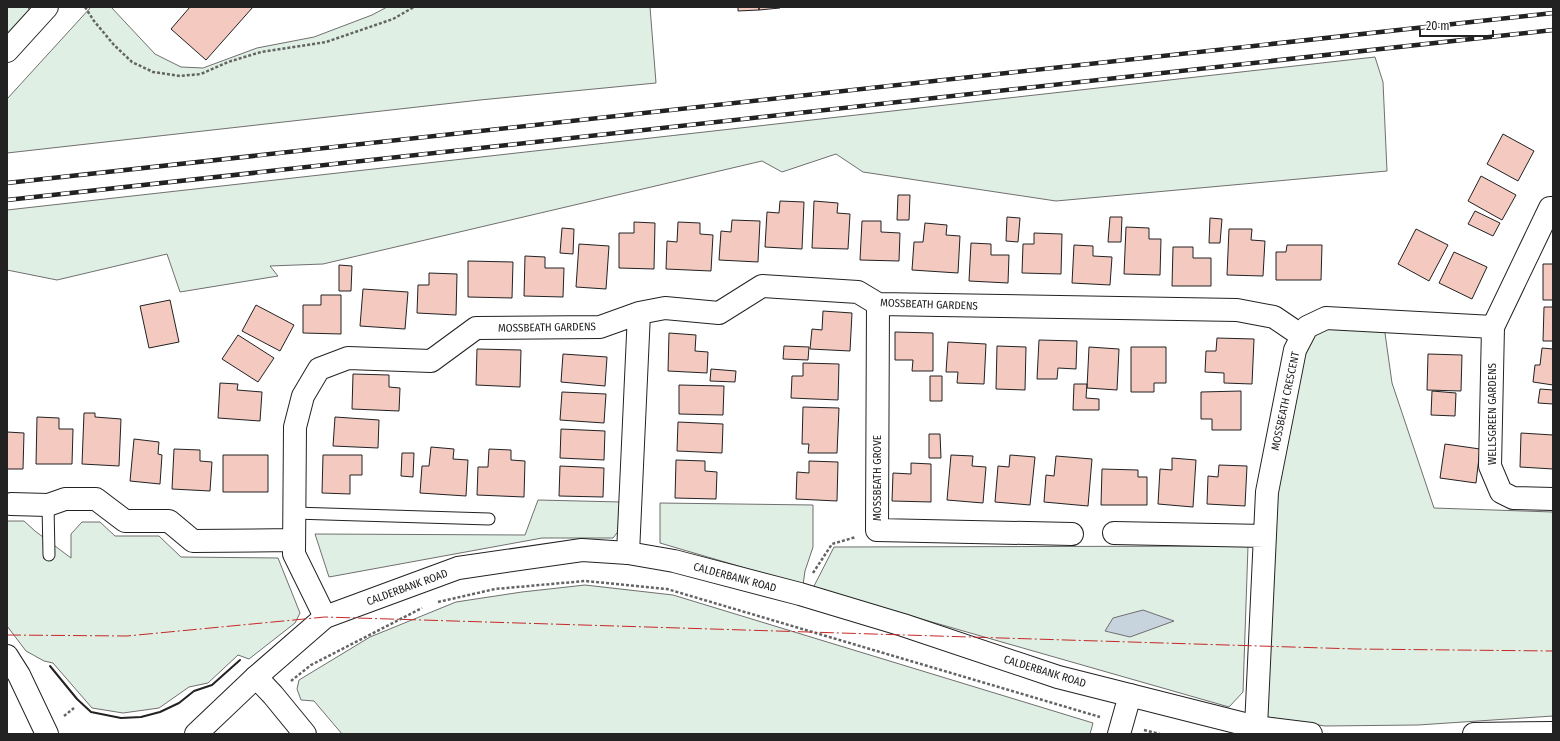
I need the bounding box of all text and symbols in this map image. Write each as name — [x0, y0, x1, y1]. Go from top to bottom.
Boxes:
scale bar — [1420, 12, 1493, 38]
text: 20 m — [1426, 19, 1450, 33]
street label: MOSSBEATH GARDENS — [880, 296, 979, 313]
street label: MOSSBEATH GARDENS — [498, 320, 597, 335]
street label: MOSSBEATH CRESCENT — [1269, 350, 1303, 452]
street label: WELLSGREEN GARDENS — [1486, 362, 1499, 465]
street label: MOSSBEATH GROVE — [871, 435, 884, 521]
street label: CALDERBANK ROAD — [692, 560, 778, 595]
street label: CALDERBANK ROAD — [365, 567, 450, 608]
street label: CALDERBANK ROAD — [1002, 653, 1088, 690]

